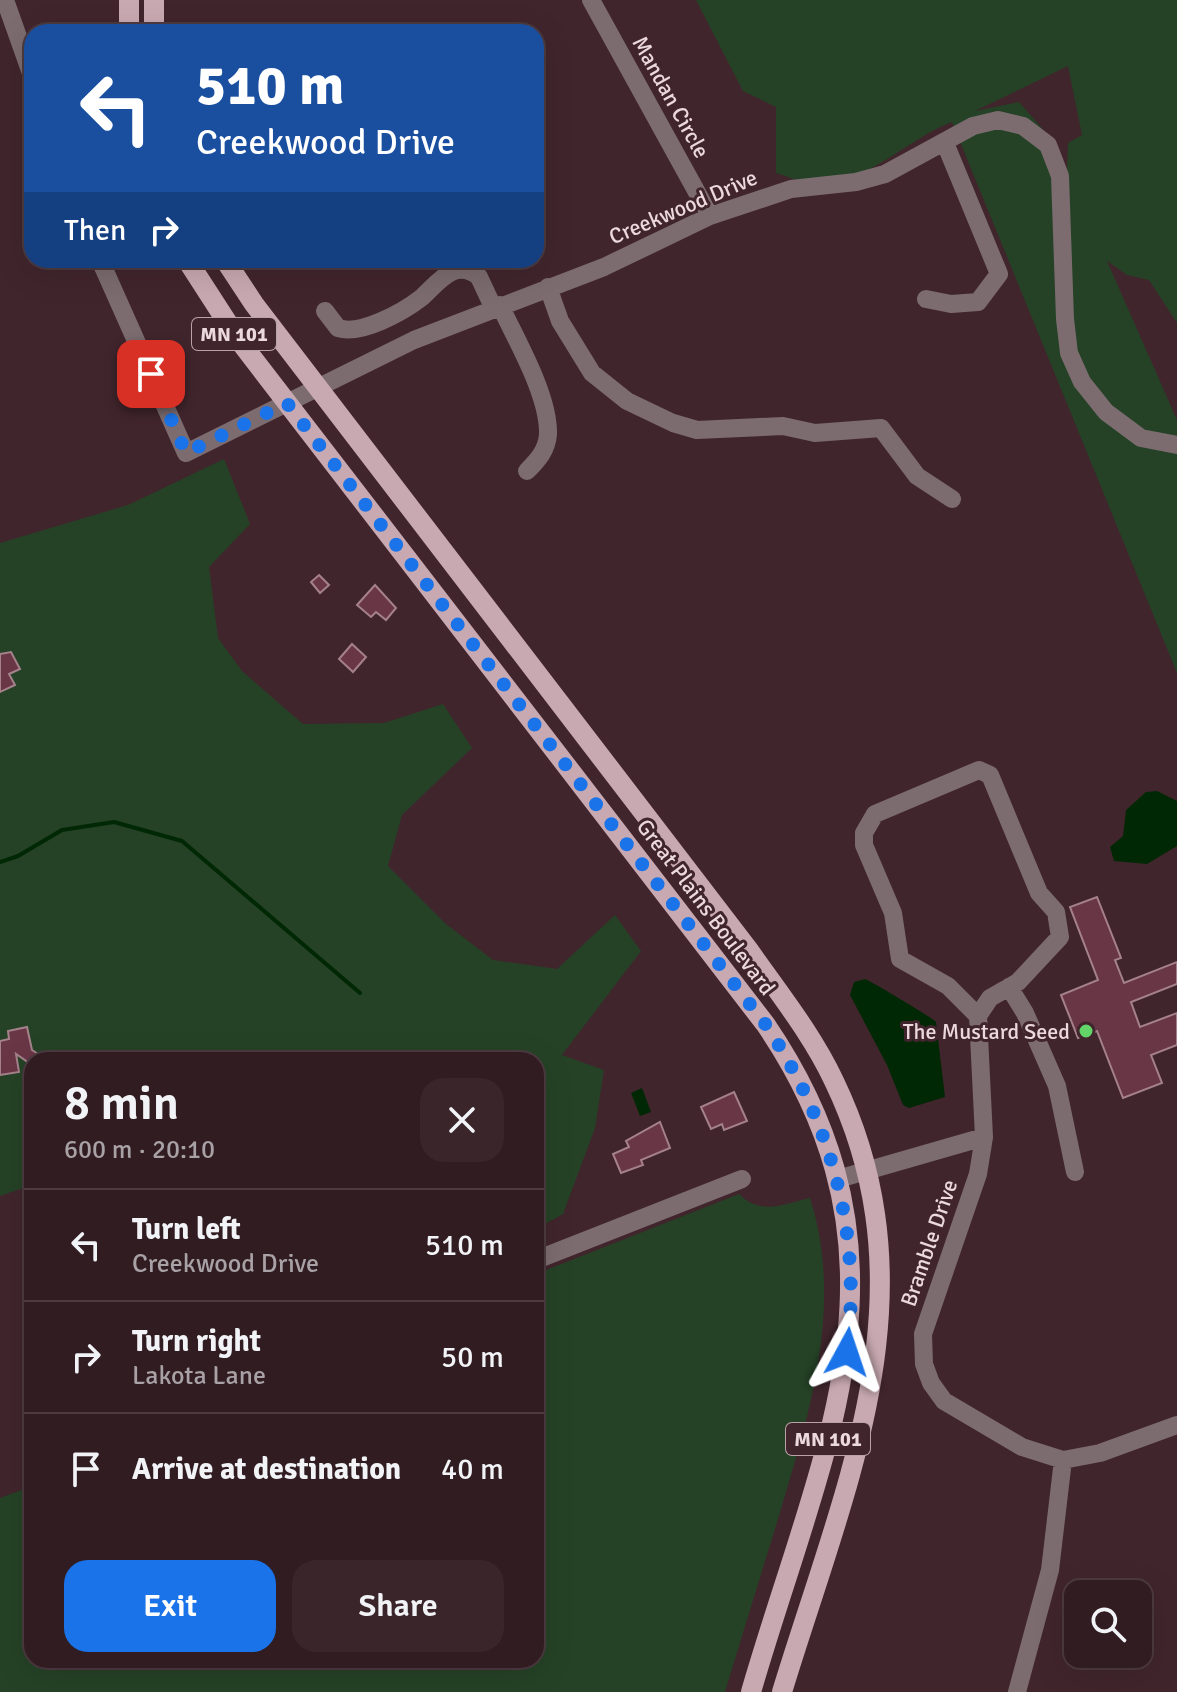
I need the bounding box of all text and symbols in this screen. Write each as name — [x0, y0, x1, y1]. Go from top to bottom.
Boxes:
street label: Mandan Circle — [626, 31, 716, 163]
text: 510 m — [196, 51, 344, 120]
icon: left — [64, 56, 168, 160]
text: Creekwood Drive — [196, 120, 455, 165]
street label: Creekwood Drive — [605, 164, 761, 250]
icon: right — [142, 208, 186, 252]
text: Then — [64, 212, 126, 249]
road number: MN 101 — [192, 318, 276, 350]
pin — [117, 340, 185, 408]
icon: arrive — [129, 352, 173, 396]
street label: Great Plains Boulevard — [631, 814, 781, 1000]
place label: The Mustard Seed — [903, 1018, 1070, 1045]
marker: The Mustard Seed — [1077, 1022, 1095, 1040]
text: 8 min — [64, 1074, 179, 1133]
button: close — [420, 1078, 504, 1162]
text: 600 m · 20:10 — [64, 1134, 215, 1166]
street label: Bramble Drive — [895, 1176, 963, 1310]
text: Turn left — [132, 1211, 241, 1248]
icon: left — [64, 1223, 108, 1267]
text: 510 m — [425, 1227, 504, 1264]
text: Creekwood Drive — [132, 1248, 319, 1280]
position arrow — [805, 1310, 889, 1394]
text: Turn right — [132, 1323, 261, 1360]
icon: right — [64, 1335, 108, 1379]
text: 50 m — [441, 1339, 504, 1376]
text: Lakota Lane — [132, 1360, 266, 1392]
road number: MN 101 — [786, 1423, 870, 1455]
icon: arrive — [64, 1447, 108, 1491]
text: Arrive at destination — [132, 1451, 401, 1488]
text: 40 m — [441, 1451, 504, 1488]
button: Exit — [64, 1560, 276, 1652]
button: Share — [292, 1560, 504, 1652]
map controls — [1064, 1580, 1152, 1668]
button: search — [1064, 1580, 1152, 1668]

